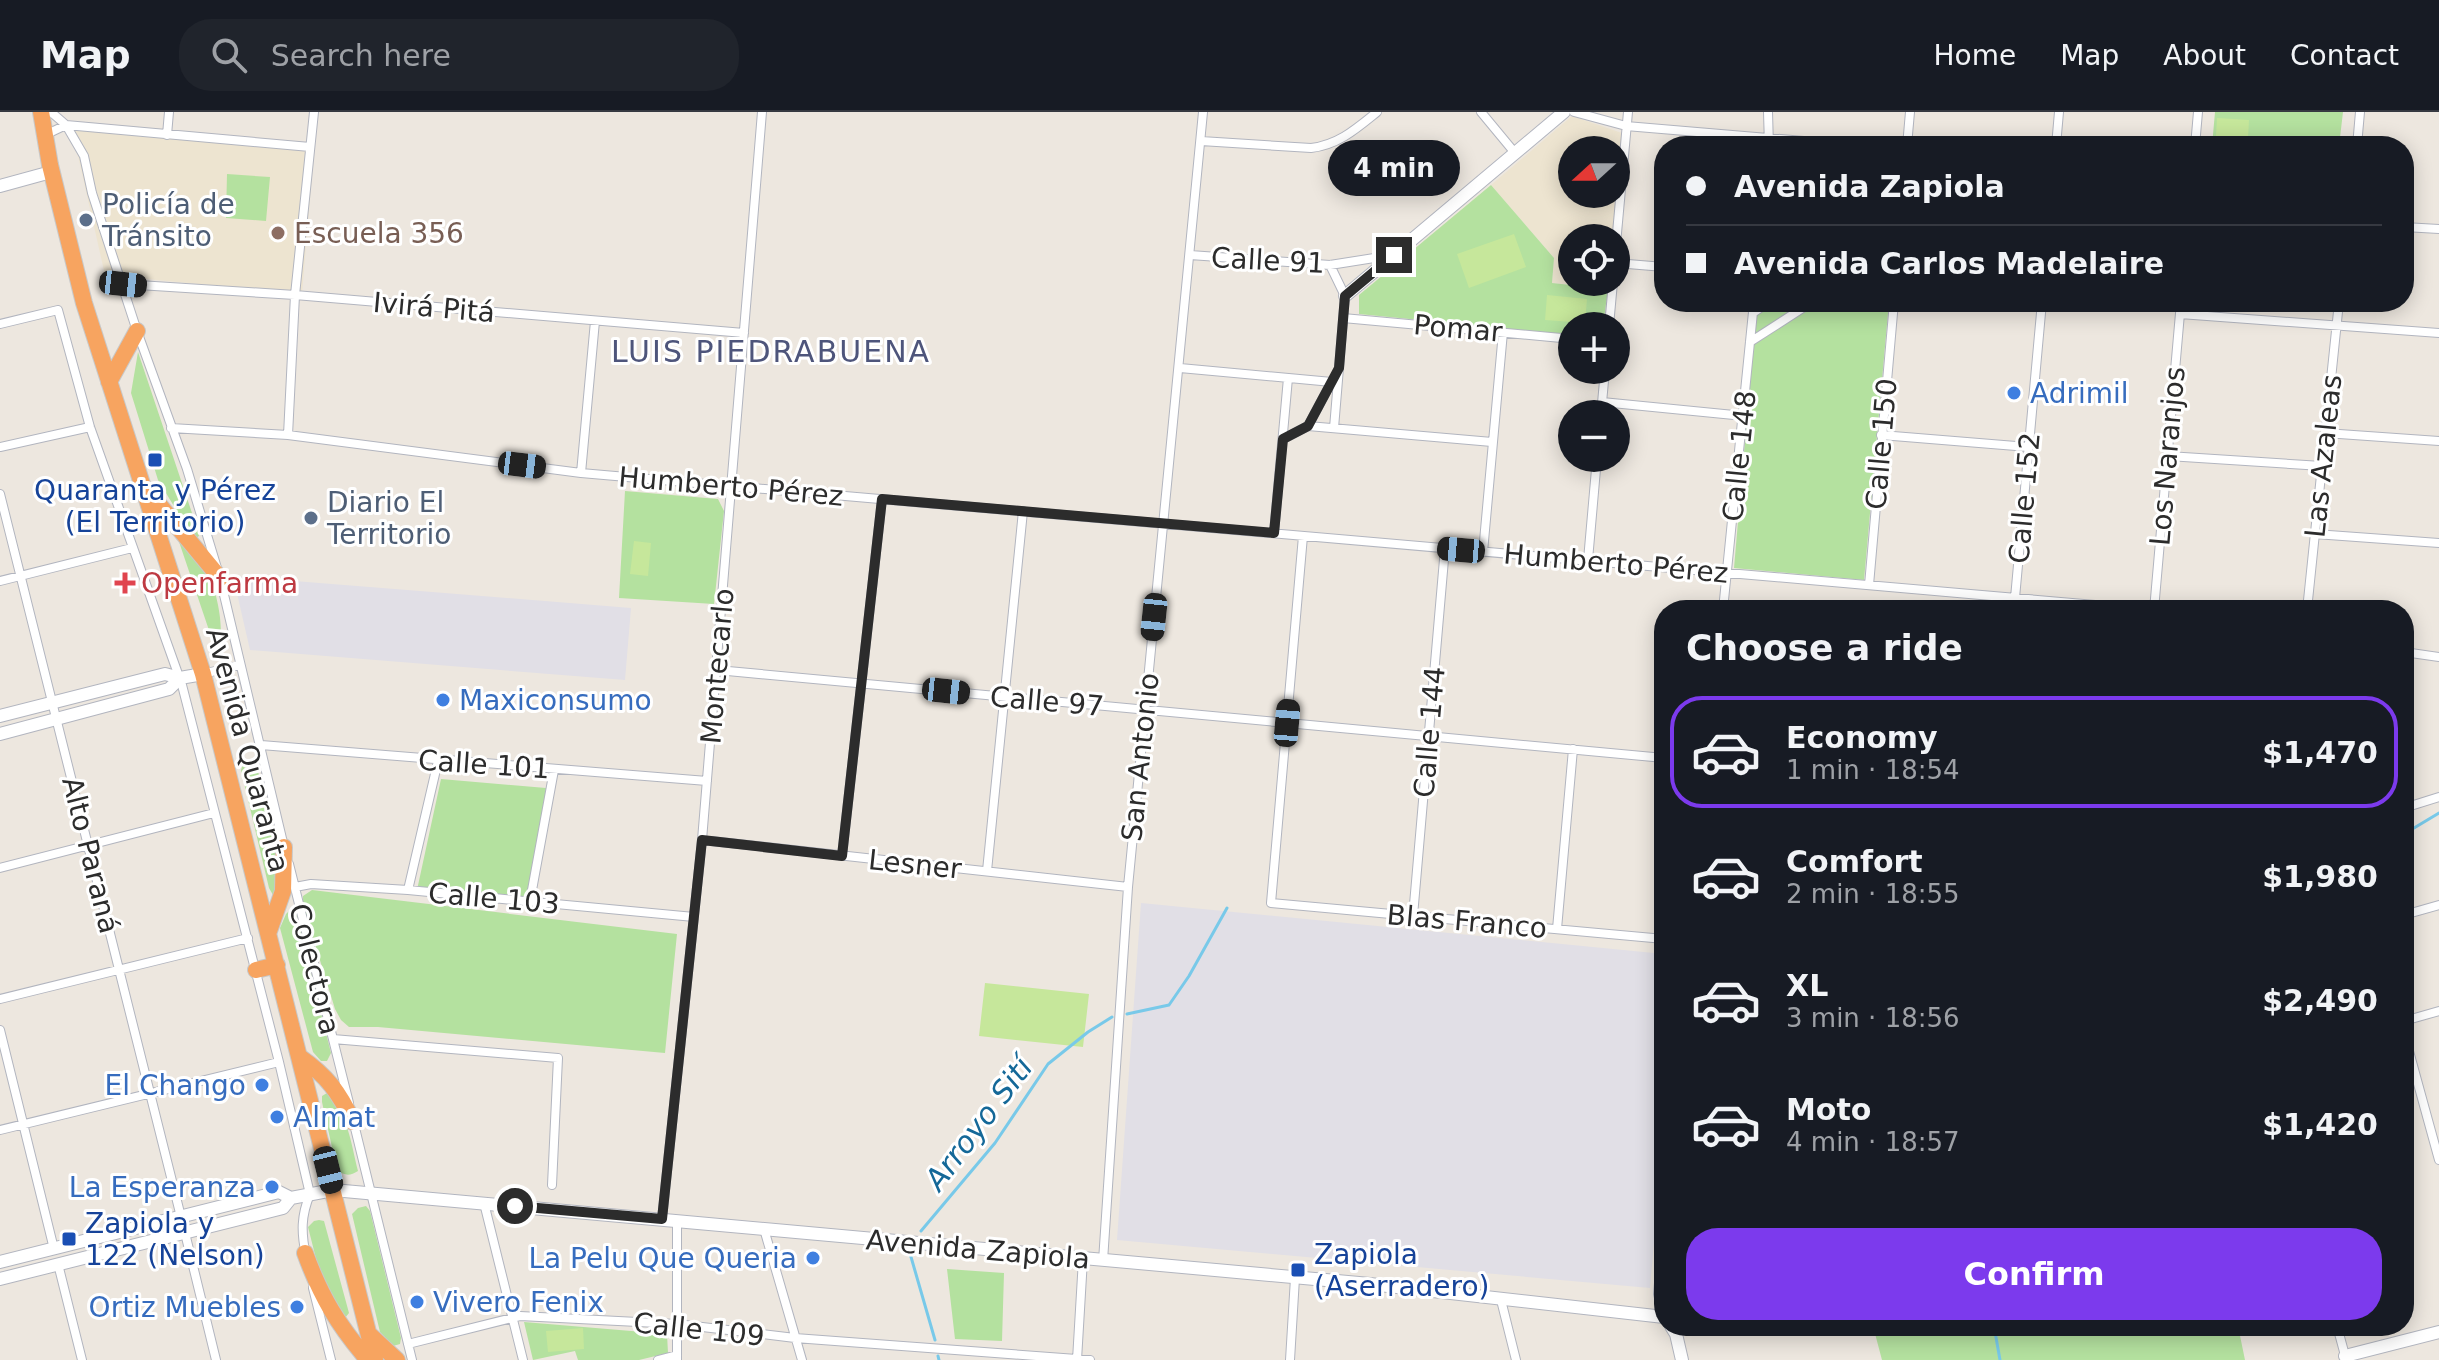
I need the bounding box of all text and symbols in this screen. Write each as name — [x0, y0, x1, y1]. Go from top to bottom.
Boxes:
search box — [179, 19, 739, 91]
text: Map — [40, 33, 131, 77]
icon: search — [207, 33, 251, 77]
text: Search here — [271, 38, 451, 73]
text: Home — [1933, 39, 2016, 72]
text: Map — [2060, 39, 2119, 72]
text: About — [2163, 39, 2246, 72]
text: Contact — [2290, 39, 2399, 72]
north arrow — [1558, 136, 1630, 208]
map controls — [1558, 136, 1630, 472]
callout: 4 min — [1328, 139, 1460, 195]
text: 4 min — [1353, 153, 1435, 183]
text: Avenida Zapiola — [1734, 169, 2005, 204]
place label: Policía de Tránsito — [101, 188, 235, 253]
marker: Policía de Tránsito — [77, 211, 95, 229]
place label: Escuela 356 — [294, 217, 464, 250]
marker: Escuela 356 — [269, 224, 287, 242]
button: locate — [1558, 224, 1630, 296]
route end — [1376, 237, 1412, 273]
street label: Calle 91 — [1210, 241, 1326, 280]
text: Avenida Carlos Madelaire — [1734, 246, 2164, 281]
car — [98, 270, 148, 298]
street label: Ivirá Pitá — [372, 286, 496, 329]
street label: Pomar — [1412, 308, 1504, 349]
button: + — [1558, 312, 1630, 384]
district label: LUIS PIEDRABUENA — [611, 334, 931, 369]
street label: Los Naranjos — [2143, 365, 2192, 547]
street label: Las Azaleas — [2299, 373, 2348, 539]
street label: Calle 150 — [1859, 377, 1904, 511]
place label: Adrimil — [2030, 377, 2129, 410]
marker: Adrimil — [2005, 384, 2023, 402]
street label: Calle 148 — [1716, 389, 1763, 523]
button: − — [1558, 400, 1630, 472]
street label: Calle 152 — [2002, 431, 2047, 565]
car — [497, 450, 547, 480]
marker: Quaranta y Pérez (El Territorio) — [146, 451, 164, 469]
street label: Humberto Pérez — [617, 460, 845, 513]
place label: Quaranta y Pérez (El Territorio) — [34, 474, 276, 539]
place label: Diario El Territorio — [326, 486, 451, 551]
marker: Diario El Territorio — [302, 509, 320, 527]
car — [1436, 536, 1486, 564]
street label: Humberto Pérez — [1502, 537, 1730, 590]
place label: Openfarma — [141, 567, 298, 600]
marker: Openfarma — [116, 574, 134, 592]
street label: Montecarlo — [694, 587, 741, 745]
car — [1140, 592, 1168, 642]
street label: Avenida Quaranta — [199, 624, 296, 876]
text: Choose a ride — [1686, 627, 1963, 668]
street label: Calle 144 — [1407, 665, 1452, 799]
street label: San Antonio — [1115, 671, 1166, 843]
car — [921, 677, 971, 705]
street label: Calle 97 — [989, 680, 1105, 723]
place label: Maxiconsumo — [459, 684, 652, 717]
marker: Maxiconsumo — [434, 691, 452, 709]
car — [1273, 698, 1301, 748]
icon: car — [1690, 716, 1762, 788]
text: Economy — [1786, 720, 1938, 755]
text: $1,470 — [2262, 735, 2378, 770]
street label: Calle 101 — [417, 743, 551, 786]
text: 1 min · 18:54 — [1786, 755, 1960, 785]
street label: Alto Paraná — [55, 773, 126, 937]
icon: car — [1690, 840, 1762, 912]
street label: Lesner — [867, 843, 964, 886]
text: Comfort — [1786, 844, 1923, 879]
text: $1,980 — [2262, 859, 2378, 894]
street label: Calle 103 — [427, 876, 561, 921]
text: 2 min · 18:55 — [1786, 879, 1960, 909]
street label: Blas Franco — [1385, 898, 1548, 945]
street label: Colectora — [282, 900, 347, 1038]
icon: car — [1690, 964, 1762, 1036]
text: XL — [1786, 968, 1828, 1003]
text: $2,490 — [2262, 983, 2378, 1018]
text: 3 min · 18:56 — [1786, 1003, 1960, 1033]
water label: Arroyo Sití — [916, 1048, 1042, 1198]
place label: El Chango — [105, 1069, 246, 1102]
marker: El Chango — [253, 1076, 271, 1094]
icon: car — [1690, 1088, 1762, 1160]
text: Moto — [1786, 1092, 1871, 1127]
place label: Almat — [293, 1101, 375, 1134]
text: $1,420 — [2262, 1107, 2378, 1142]
marker: Almat — [268, 1108, 286, 1126]
text: 4 min · 18:57 — [1786, 1127, 1960, 1157]
car — [311, 1144, 345, 1196]
place label: La Esperanza — [69, 1171, 256, 1204]
marker: La Esperanza — [263, 1178, 281, 1196]
route start — [497, 1188, 533, 1224]
place label: Zapiola y 122 (Nelson) — [85, 1207, 265, 1272]
street label: Avenida Zapiola — [865, 1223, 1091, 1276]
button: Confirm — [1686, 1228, 2382, 1320]
marker: Zapiola y 122 (Nelson) — [60, 1230, 78, 1248]
place label: Zapiola (Aserradero) — [1314, 1238, 1490, 1303]
place label: La Pelu Que Queria — [528, 1242, 797, 1275]
marker: La Pelu Que Queria — [804, 1249, 822, 1267]
marker: Zapiola (Aserradero) — [1289, 1261, 1307, 1279]
place label: Vivero Fenix — [433, 1286, 604, 1319]
place label: Ortiz Muebles — [89, 1291, 281, 1324]
marker: Vivero Fenix — [408, 1293, 426, 1311]
marker: Ortiz Muebles — [288, 1298, 306, 1316]
street label: Calle 109 — [632, 1306, 766, 1353]

